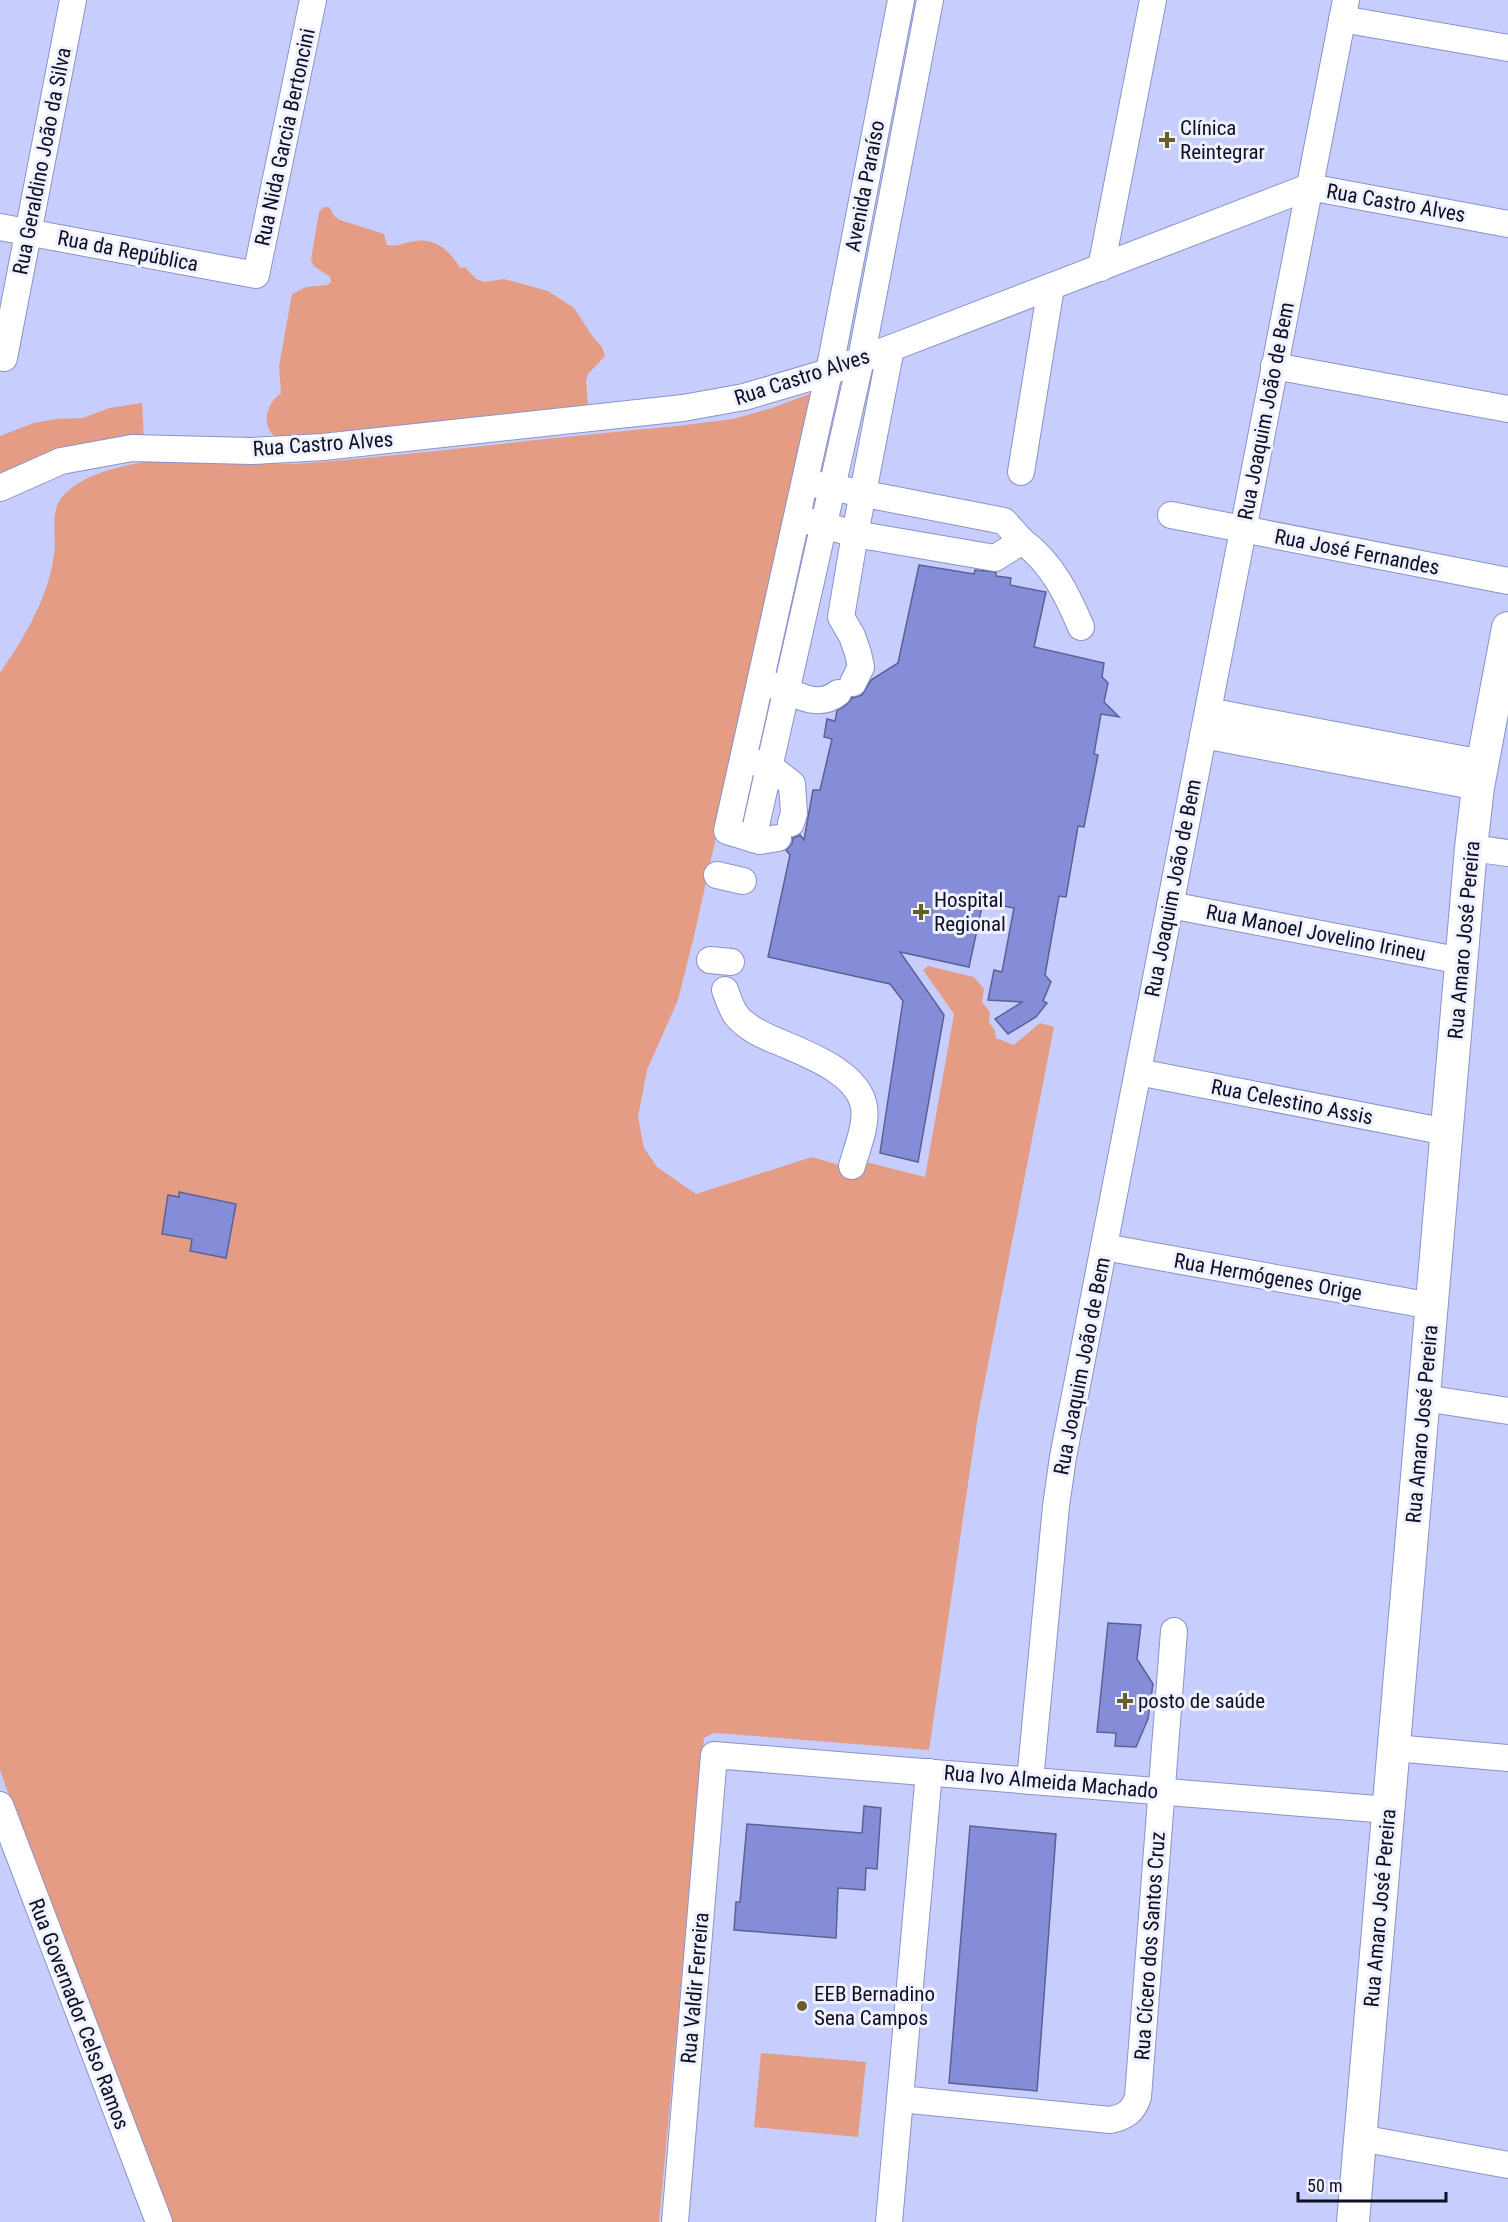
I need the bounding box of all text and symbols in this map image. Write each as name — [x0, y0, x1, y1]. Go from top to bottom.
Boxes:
street label: Rua Nida Garcia Bertoncini — [250, 26, 320, 248]
street label: Rua Geraldino João da Silva — [8, 45, 76, 277]
place label: Clínica Reintegrar — [1180, 116, 1265, 164]
street label: Avenida Paraíso — [841, 118, 889, 254]
marker: Clínica Reintegrar — [1158, 131, 1176, 149]
street label: Rua Castro Alves — [1325, 179, 1467, 227]
street label: Rua da República — [56, 226, 200, 276]
street label: Rua Joaquim João de Bem — [1233, 300, 1299, 522]
street label: Rua Castro Alves — [731, 344, 873, 410]
street label: Rua Castro Alves — [252, 427, 394, 461]
street label: Rua José Fernandes — [1273, 524, 1441, 580]
street label: Rua Joaquim João de Bem — [1140, 777, 1206, 999]
street label: Rua Amaro José Pereira — [1443, 840, 1485, 1040]
place label: Hospital Regional — [934, 888, 1006, 936]
street label: Rua Manoel Jovelino Irineu — [1204, 900, 1428, 966]
marker: Hospital Regional — [912, 903, 930, 921]
street label: Rua Celestino Assis — [1209, 1075, 1375, 1129]
street label: Rua Hermógenes Orige — [1172, 1249, 1364, 1305]
street label: Rua Joaquim João de Bem — [1049, 1255, 1115, 1477]
street label: Rua Amaro José Pereira — [1401, 1324, 1443, 1524]
place label: posto de saúde — [1138, 1689, 1265, 1713]
marker: posto de saúde — [1116, 1692, 1134, 1710]
street label: Rua Ivo Almeida Machado — [943, 1761, 1159, 1803]
street label: Rua Amaro José Pereira — [1359, 1808, 1401, 2008]
street label: Rua Cícero dos Santos Cruz — [1130, 1831, 1170, 2061]
street label: Rua Governador Celso Ramos — [24, 1895, 134, 2133]
street label: Rua Valdir Ferreira — [676, 1911, 714, 2065]
place label: EEB Bernadino Sena Campos — [814, 1982, 935, 2030]
marker: EEB Bernadino Sena Campos — [795, 1999, 809, 2013]
scale bar — [1298, 2165, 1446, 2203]
text: 50 m — [1307, 2175, 1342, 2196]

